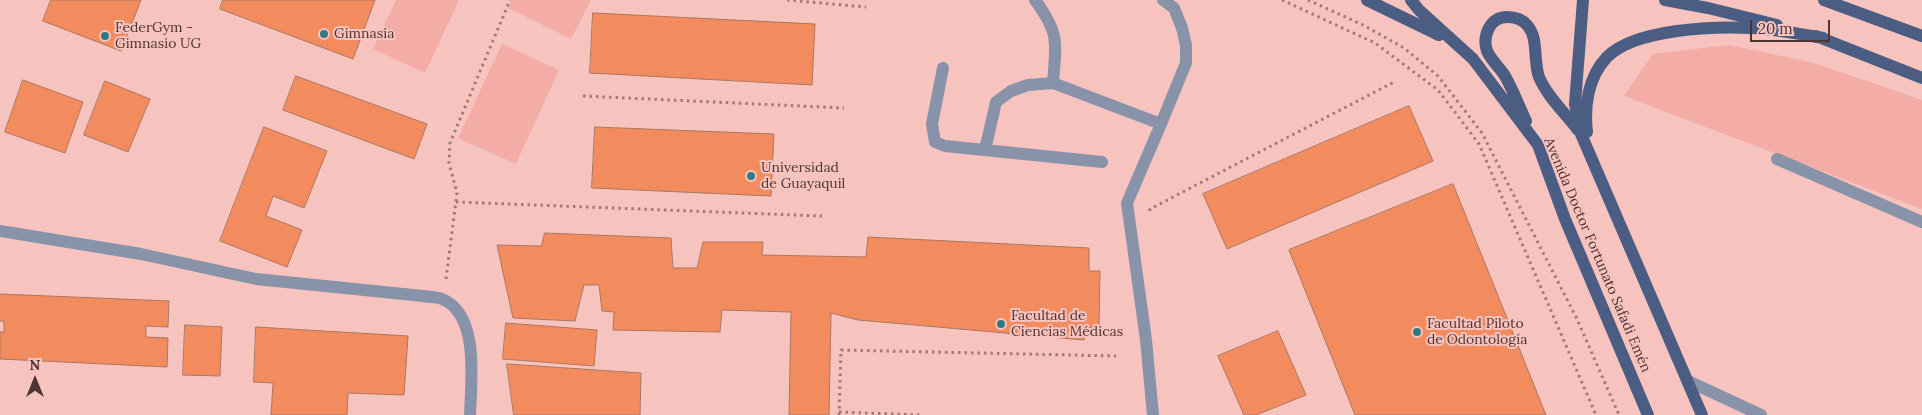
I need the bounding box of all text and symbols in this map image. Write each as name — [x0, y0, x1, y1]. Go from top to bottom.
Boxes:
scale bar — [1752, 10, 1832, 42]
text: 20 m — [1758, 19, 1793, 38]
place label: FederGym - Gimnasio UG — [115, 20, 201, 52]
place label: Gimnasia — [334, 26, 394, 42]
marker: Gimnasia — [318, 28, 330, 40]
marker: FederGym - Gimnasio UG — [99, 30, 111, 42]
street label: Avenida Doctor Fortunato Safadi Emén — [1540, 135, 1654, 375]
place label: Universidad de Guayaquil — [761, 160, 845, 192]
marker: Universidad de Guayaquil — [745, 170, 757, 182]
place label: Facultad de Ciencias Médicas — [1011, 308, 1123, 341]
place label: Facultad Piloto de Odontología — [1427, 316, 1527, 348]
marker: Facultad de Ciencias Médicas — [995, 318, 1007, 330]
marker: Facultad Piloto de Odontología — [1411, 326, 1423, 338]
north arrow — [10, 355, 60, 405]
text: N — [30, 356, 40, 374]

